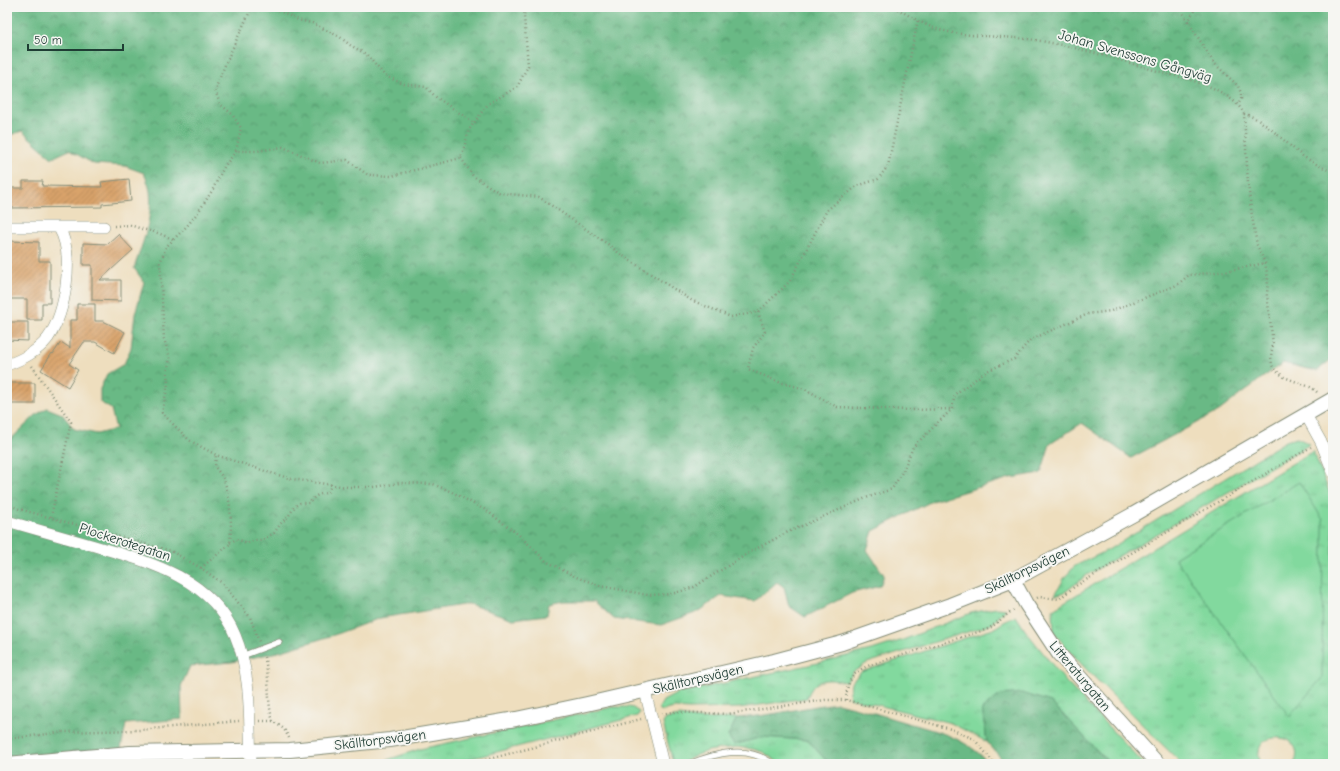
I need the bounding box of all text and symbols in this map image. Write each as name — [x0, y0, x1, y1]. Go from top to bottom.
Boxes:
scale bar — [28, 26, 123, 52]
street label: Johan Svenssons Gångväg — [1056, 26, 1214, 86]
text: 50 m — [34, 33, 62, 47]
street label: Plockerotegatan — [77, 519, 173, 565]
street label: Skälltorpsvägen — [982, 542, 1072, 598]
street label: Litteraturgatan — [1046, 637, 1114, 715]
street label: Skälltorpsvägen — [651, 660, 745, 698]
street label: Skälltorpsvägen — [333, 726, 427, 754]

